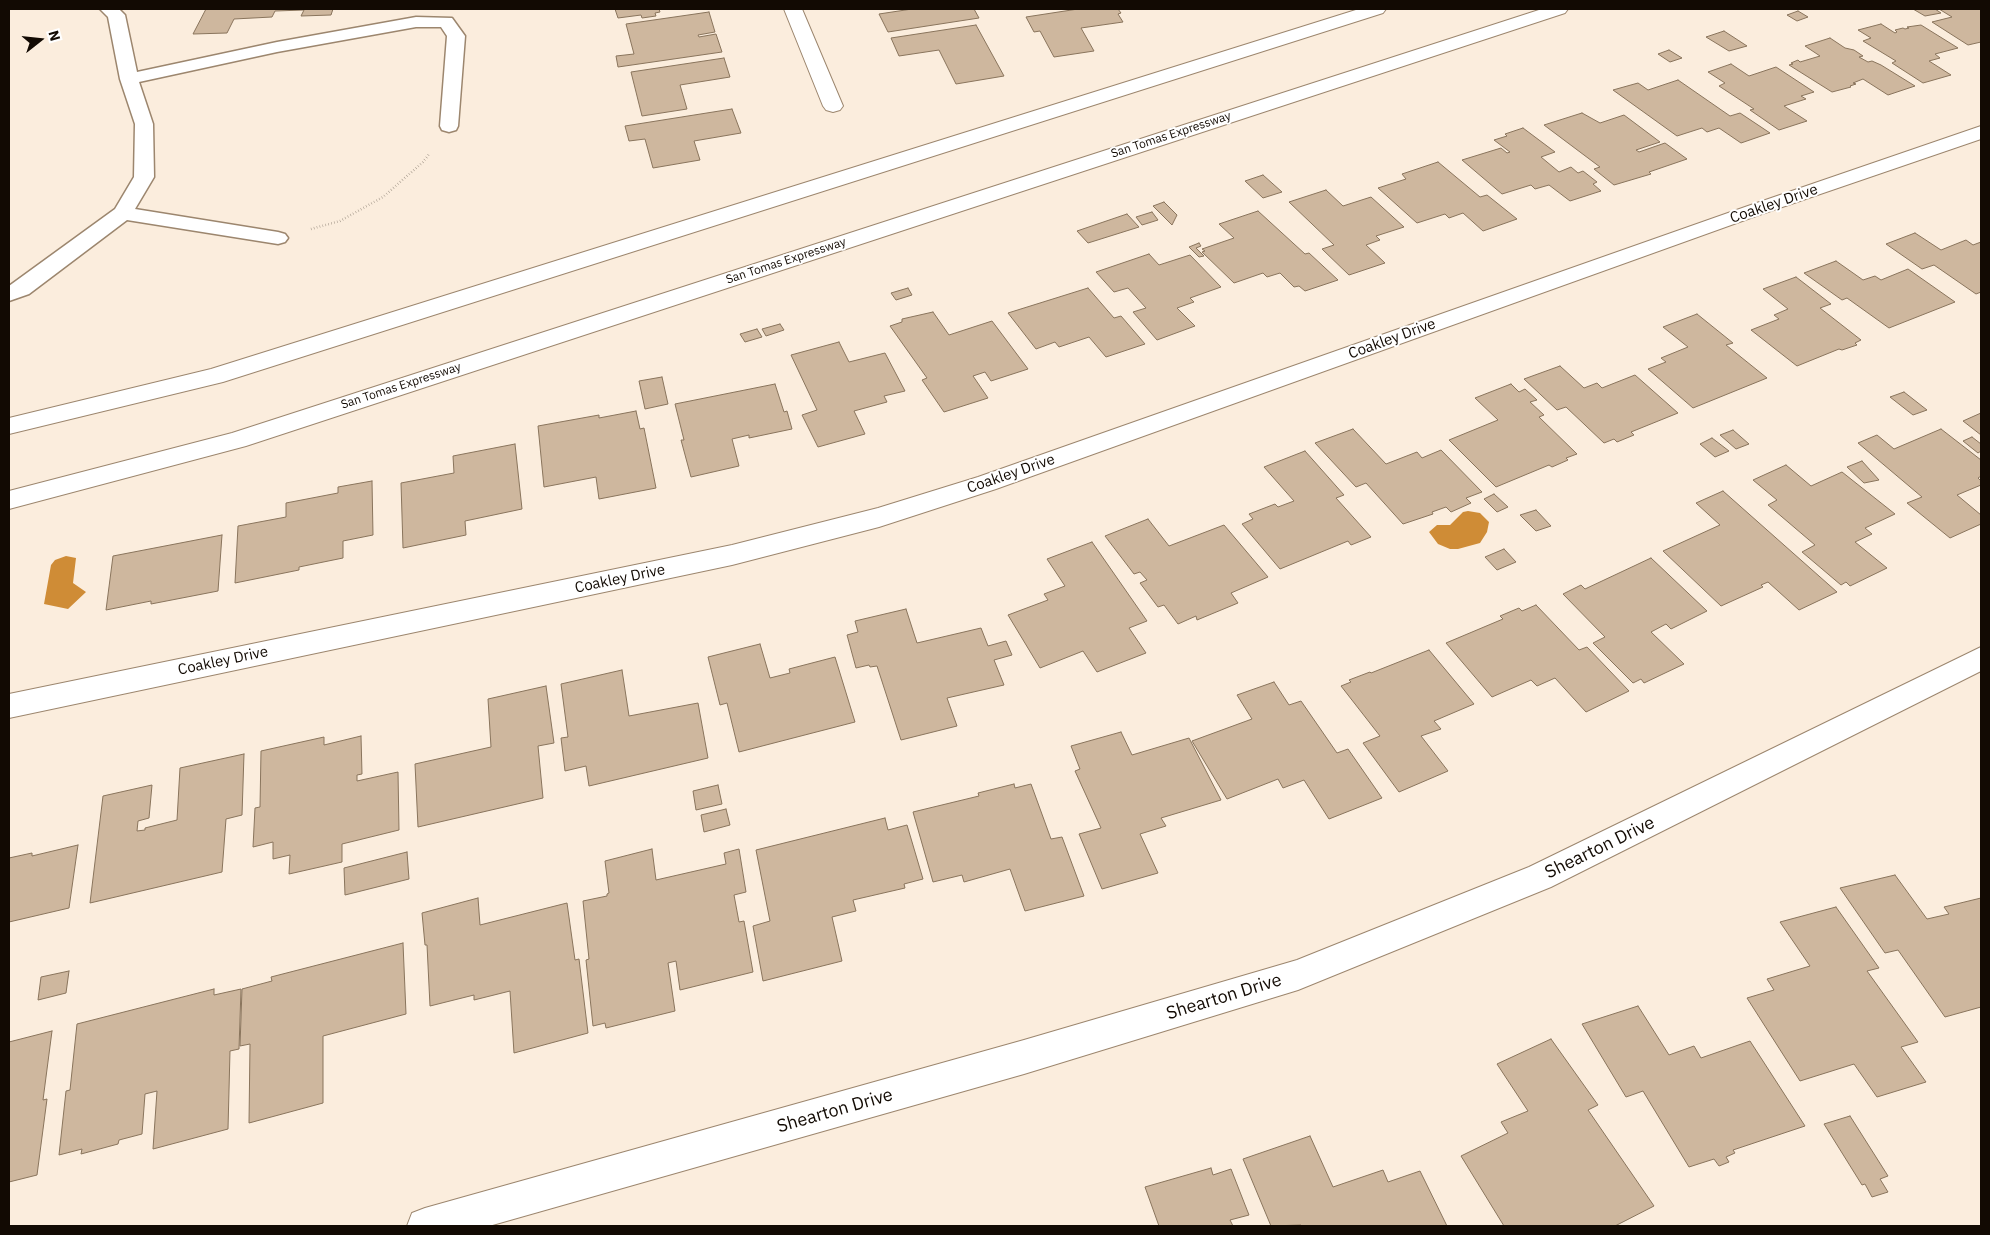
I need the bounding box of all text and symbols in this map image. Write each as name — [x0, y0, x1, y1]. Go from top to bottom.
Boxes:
north arrow — [15, 15, 65, 65]
text: N — [44, 29, 64, 43]
street label: San Tomas Expressway — [1109, 109, 1233, 161]
street label: Coakley Drive — [1728, 181, 1820, 227]
street label: San Tomas Expressway — [724, 235, 848, 287]
street label: Coakley Drive — [1346, 315, 1438, 363]
street label: San Tomas Expressway — [339, 360, 463, 412]
street label: Coakley Drive — [965, 451, 1057, 497]
street label: Coakley Drive — [573, 561, 667, 597]
street label: Coakley Drive — [176, 643, 270, 679]
street label: Shearton Drive — [1542, 812, 1658, 884]
street label: Shearton Drive — [1164, 969, 1284, 1025]
street label: Shearton Drive — [775, 1084, 895, 1138]

